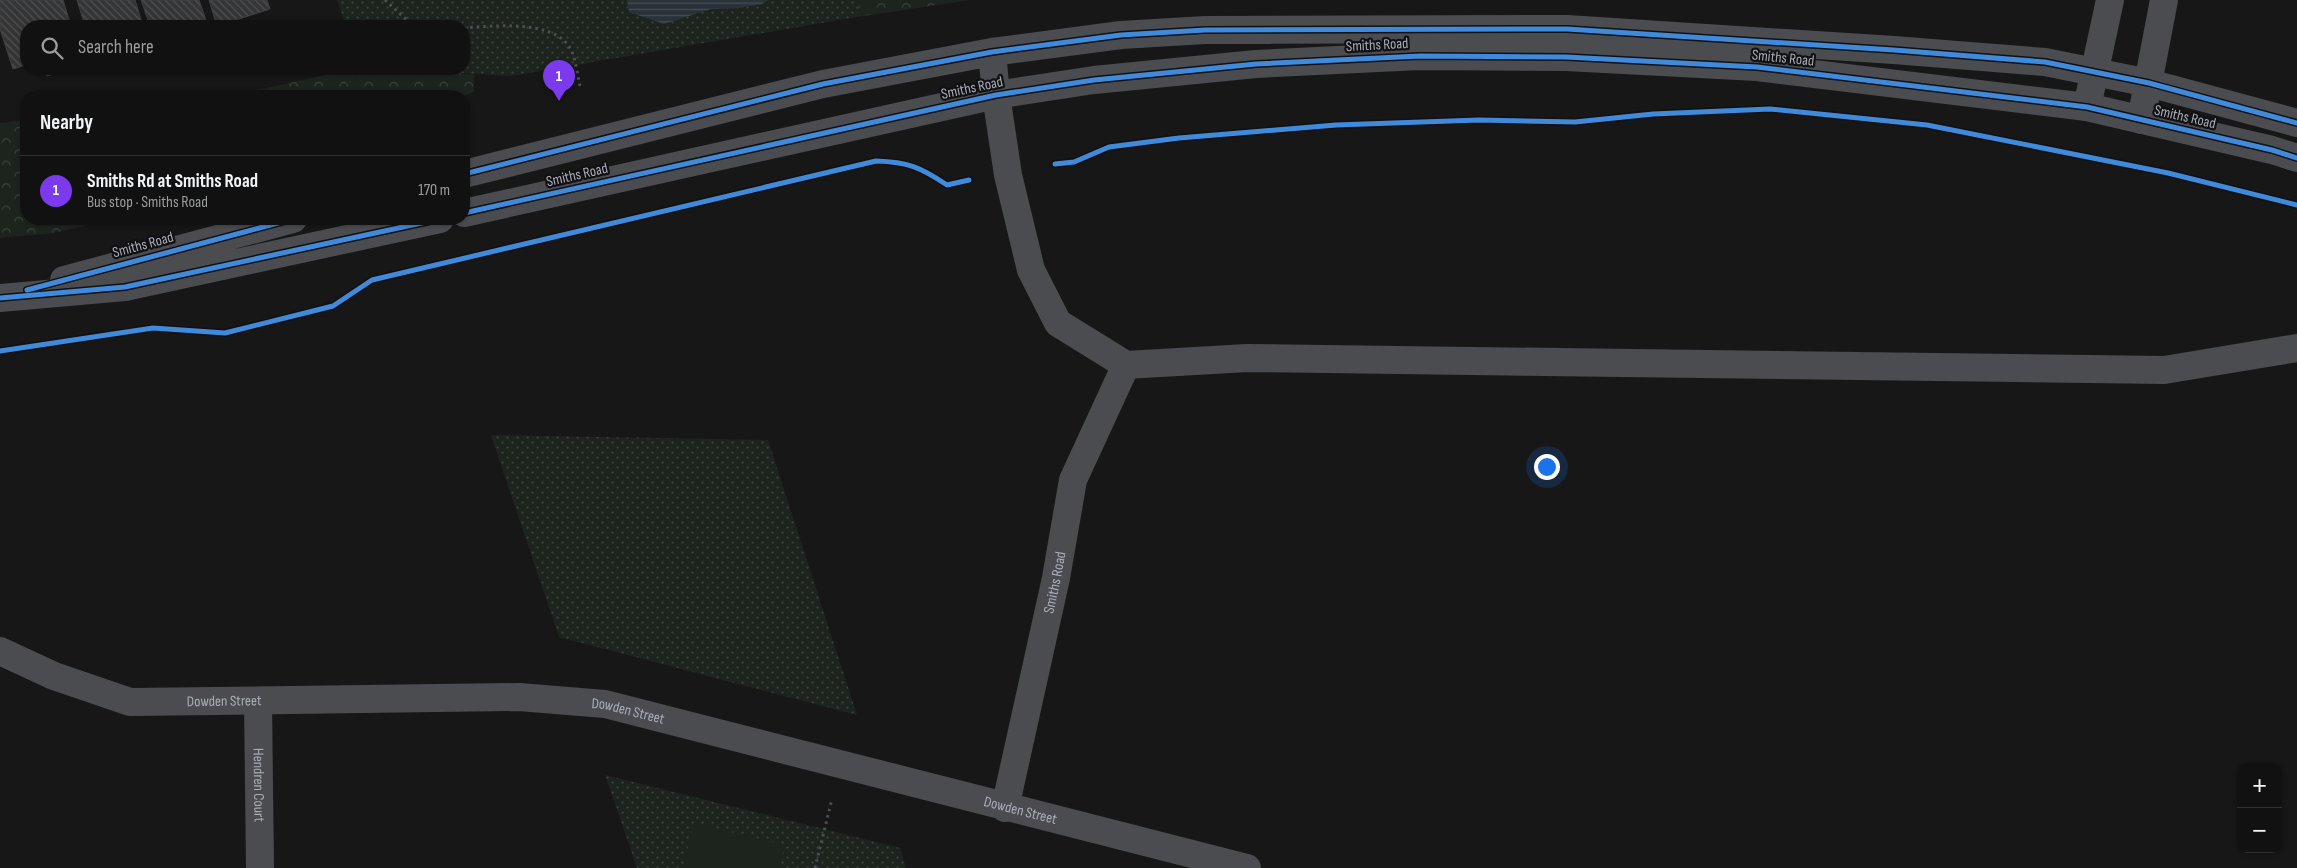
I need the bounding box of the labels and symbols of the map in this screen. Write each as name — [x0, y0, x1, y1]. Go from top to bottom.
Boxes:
street label: Smiths Road — [1345, 34, 1409, 56]
street label: Smiths Road — [1751, 45, 1815, 71]
pin: 1 — [543, 60, 575, 101]
street label: Smiths Road — [939, 72, 1005, 104]
street label: Smiths Road — [2152, 101, 2218, 133]
street label: Smiths Road — [544, 159, 610, 191]
street label: Smiths Road — [110, 228, 176, 262]
your location — [1534, 454, 1560, 480]
street label: Smiths Road — [1039, 550, 1070, 615]
street label: Dowden Street — [187, 691, 262, 711]
street label: Dowden Street — [591, 693, 667, 728]
street label: Hendren Court — [249, 748, 269, 823]
street label: Dowden Street — [982, 792, 1059, 829]

